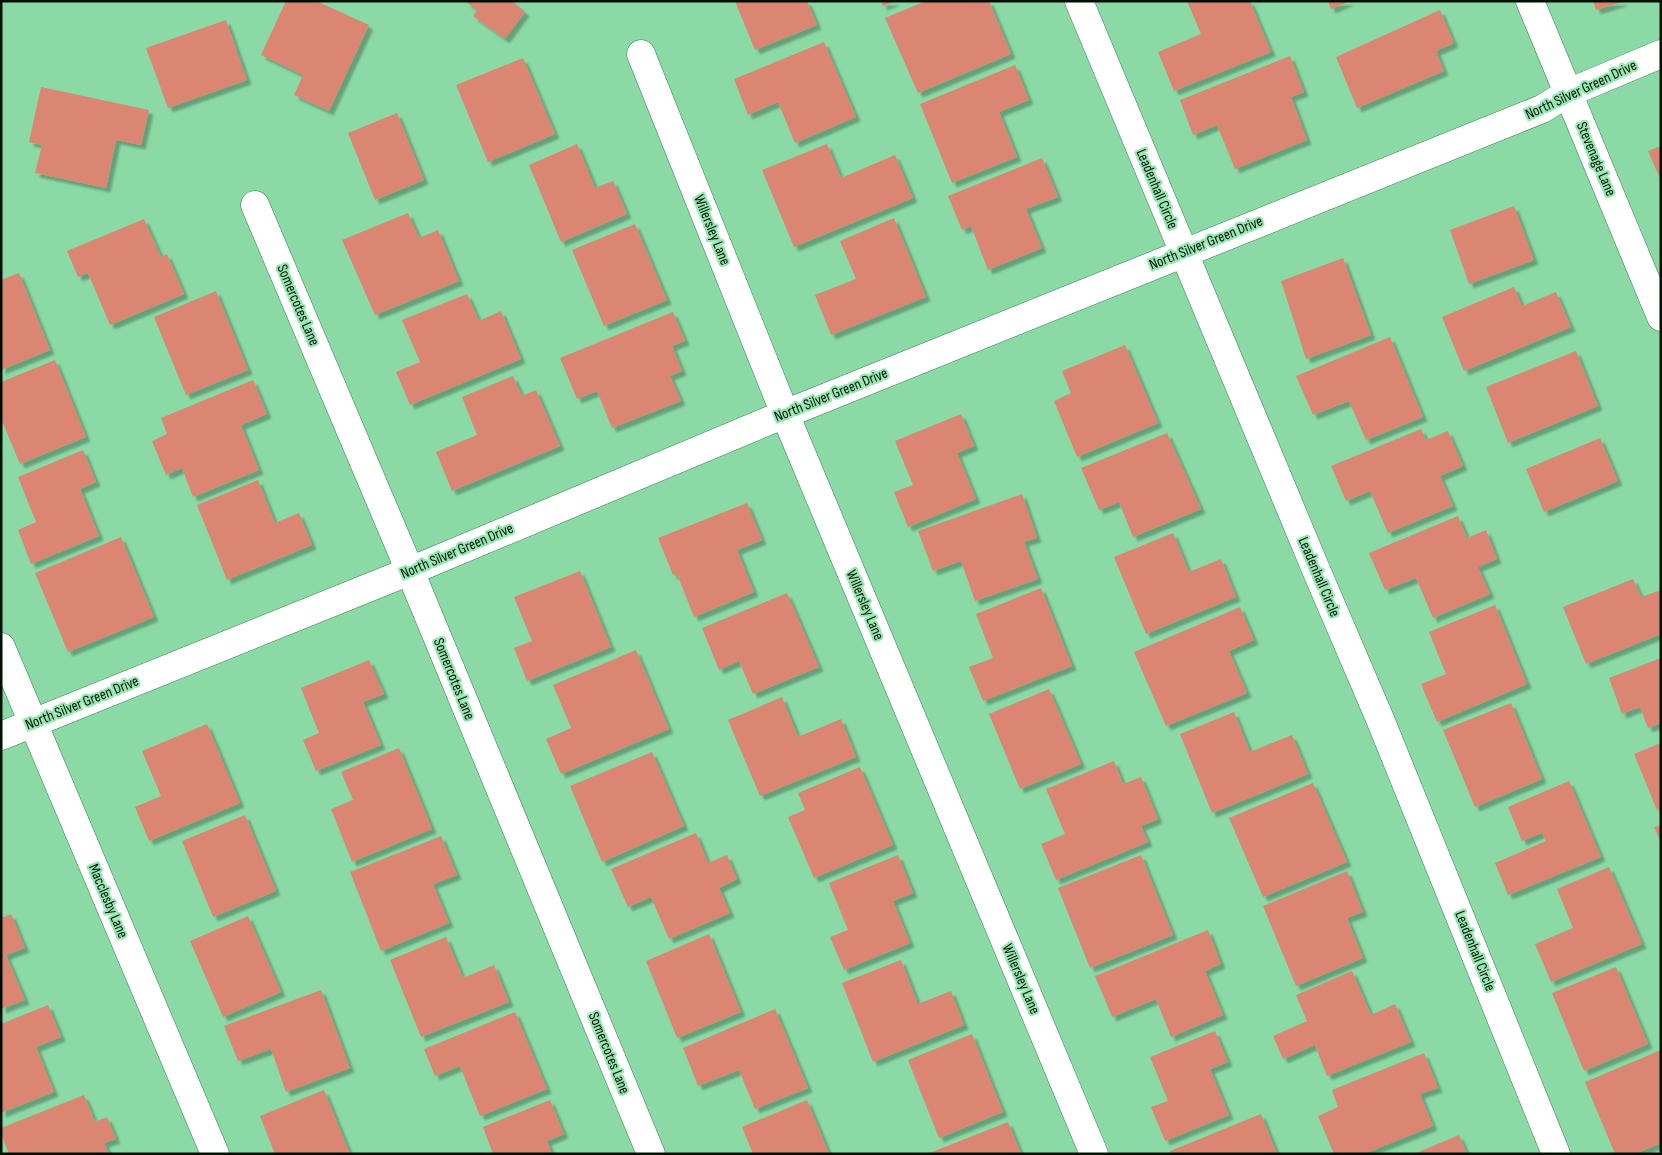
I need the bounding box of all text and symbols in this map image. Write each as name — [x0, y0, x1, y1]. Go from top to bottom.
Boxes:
street label: North Silver Green Drive — [1522, 56, 1640, 124]
street label: Stevenage Lane — [1572, 119, 1620, 199]
street label: Leadenhall Circle — [1132, 146, 1182, 232]
street label: Willersley Lane — [689, 192, 735, 268]
street label: North Silver Green Drive — [1146, 212, 1266, 274]
street label: Somercotes Lane — [272, 261, 324, 349]
street label: North Silver Green Drive — [771, 364, 891, 426]
street label: North Silver Green Drive — [398, 519, 516, 583]
street label: Leadenhall Circle — [1294, 534, 1344, 620]
street label: Willersley Lane — [842, 567, 888, 643]
street label: Somercotes Lane — [429, 635, 479, 723]
street label: North Silver Green Drive — [22, 672, 142, 734]
street label: Macclesby Lane — [84, 861, 132, 941]
street label: Leadenhall Circle — [1450, 908, 1500, 994]
street label: Willersley Lane — [998, 941, 1044, 1017]
street label: Somercotes Lane — [584, 1009, 634, 1097]

